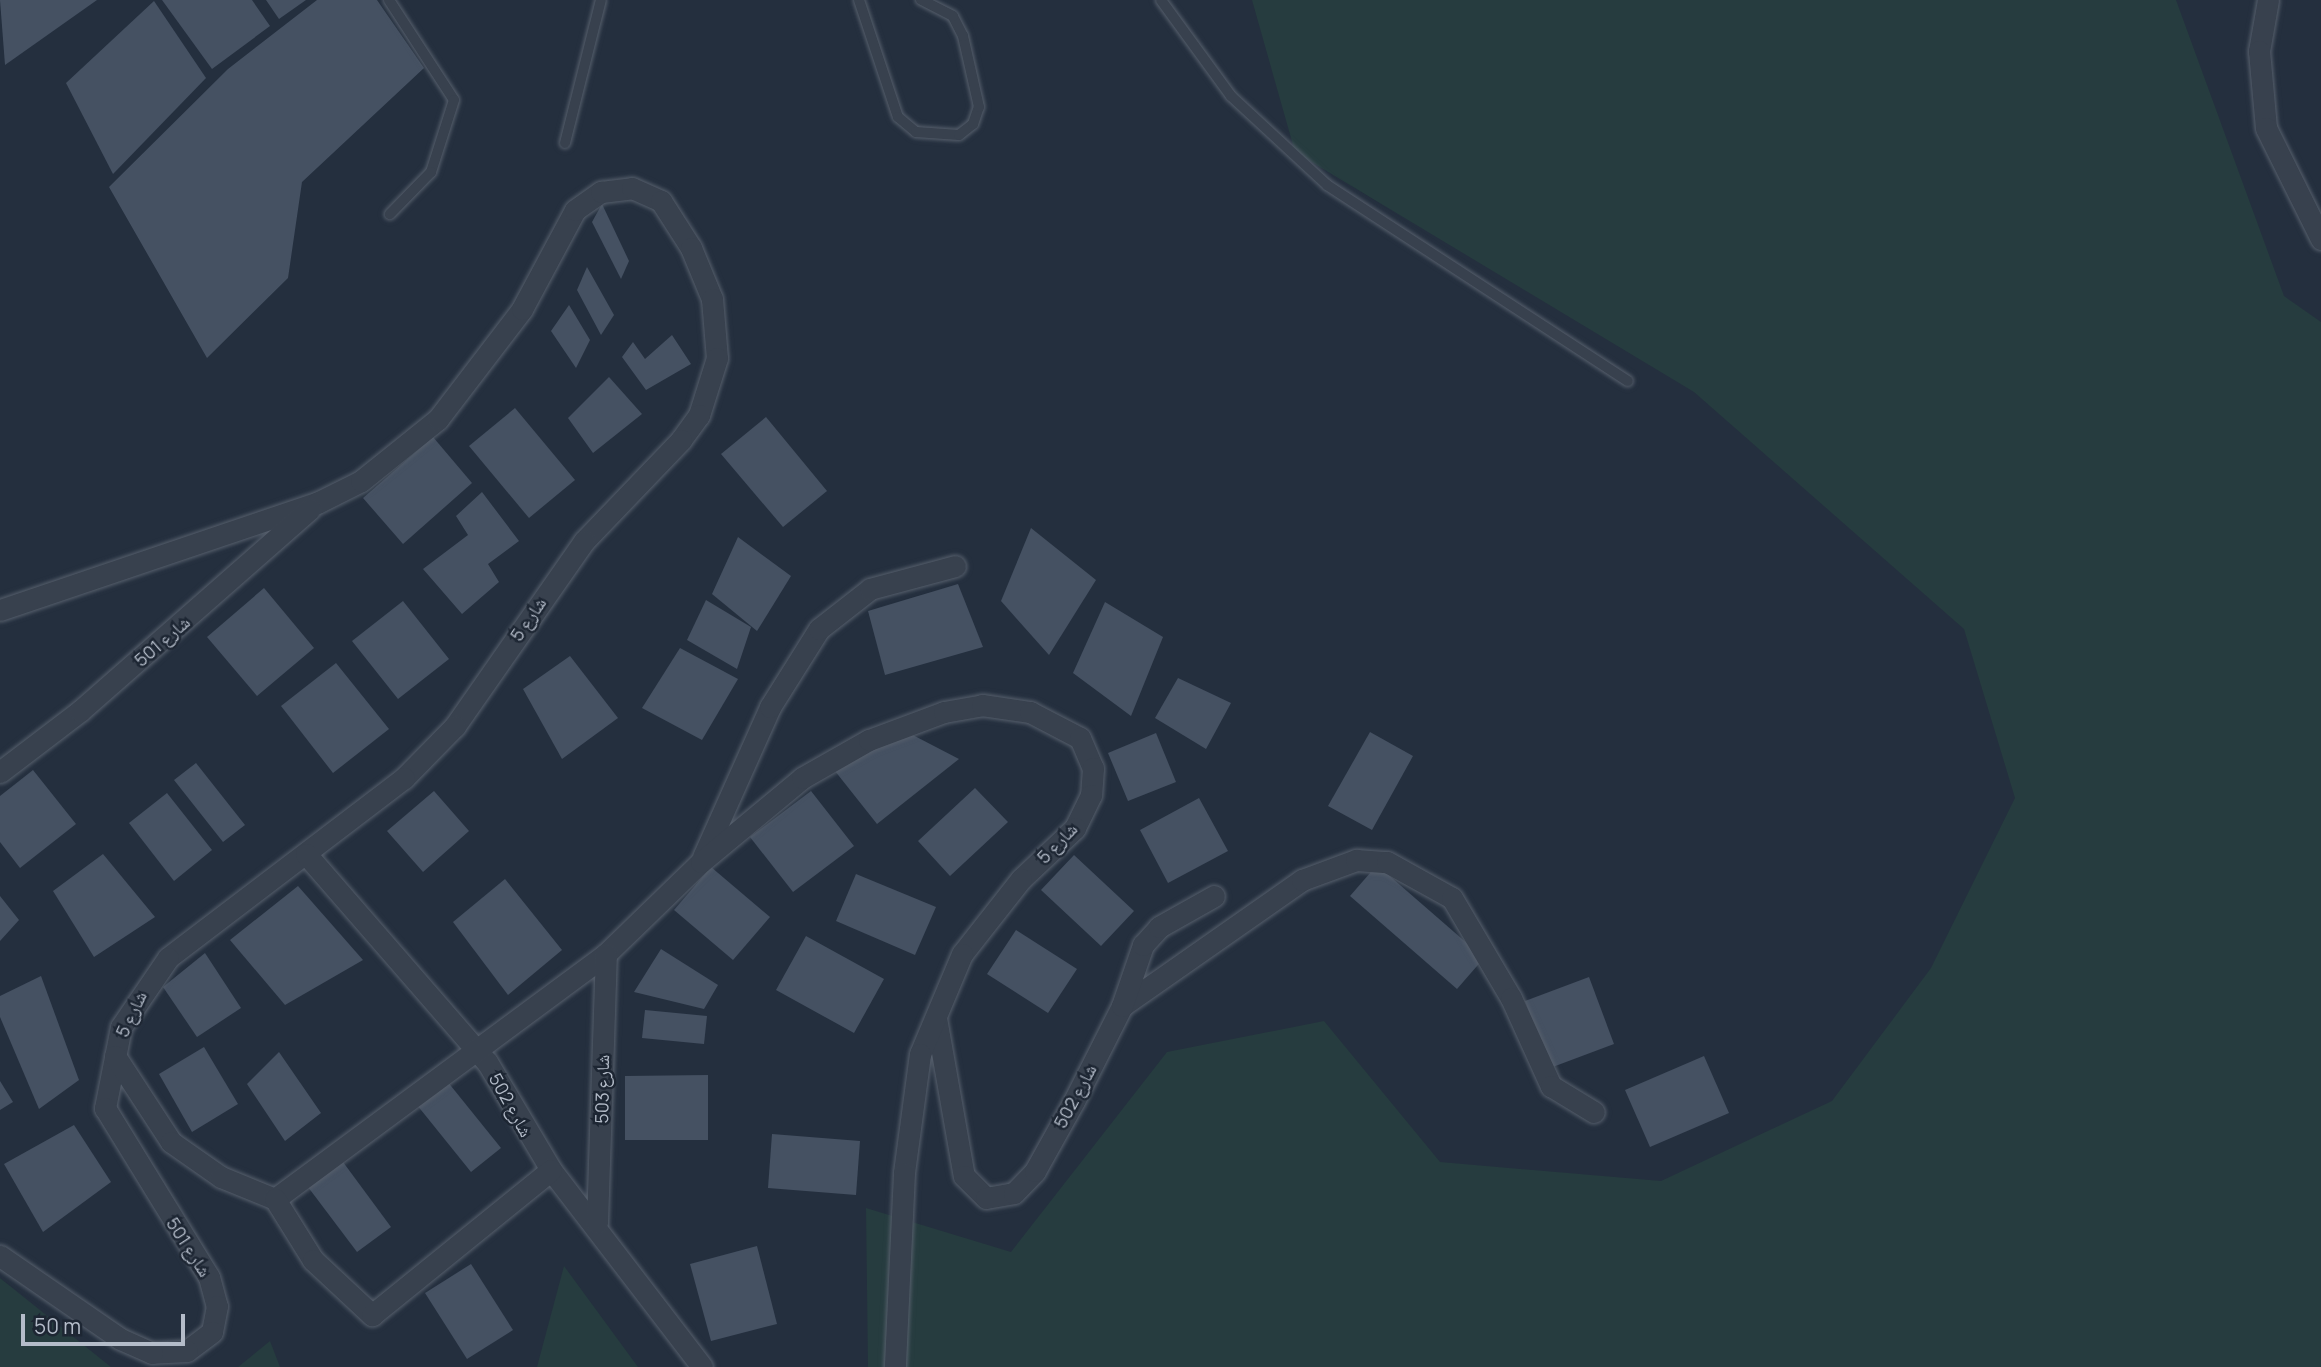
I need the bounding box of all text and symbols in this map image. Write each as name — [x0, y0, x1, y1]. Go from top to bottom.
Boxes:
street label: شارع 5 — [506, 593, 550, 645]
street label: شارع 501 — [130, 611, 194, 671]
street label: شارع 5 — [1032, 818, 1082, 868]
street label: شارع 5 — [111, 988, 151, 1040]
street label: شارع 503 — [591, 1054, 613, 1124]
street label: شارع 502 — [1049, 1060, 1101, 1132]
street label: شارع 502 — [485, 1069, 537, 1141]
street label: شارع 501 — [162, 1213, 216, 1281]
scale bar — [24, 1300, 189, 1344]
text: 50 m — [34, 1312, 81, 1340]

